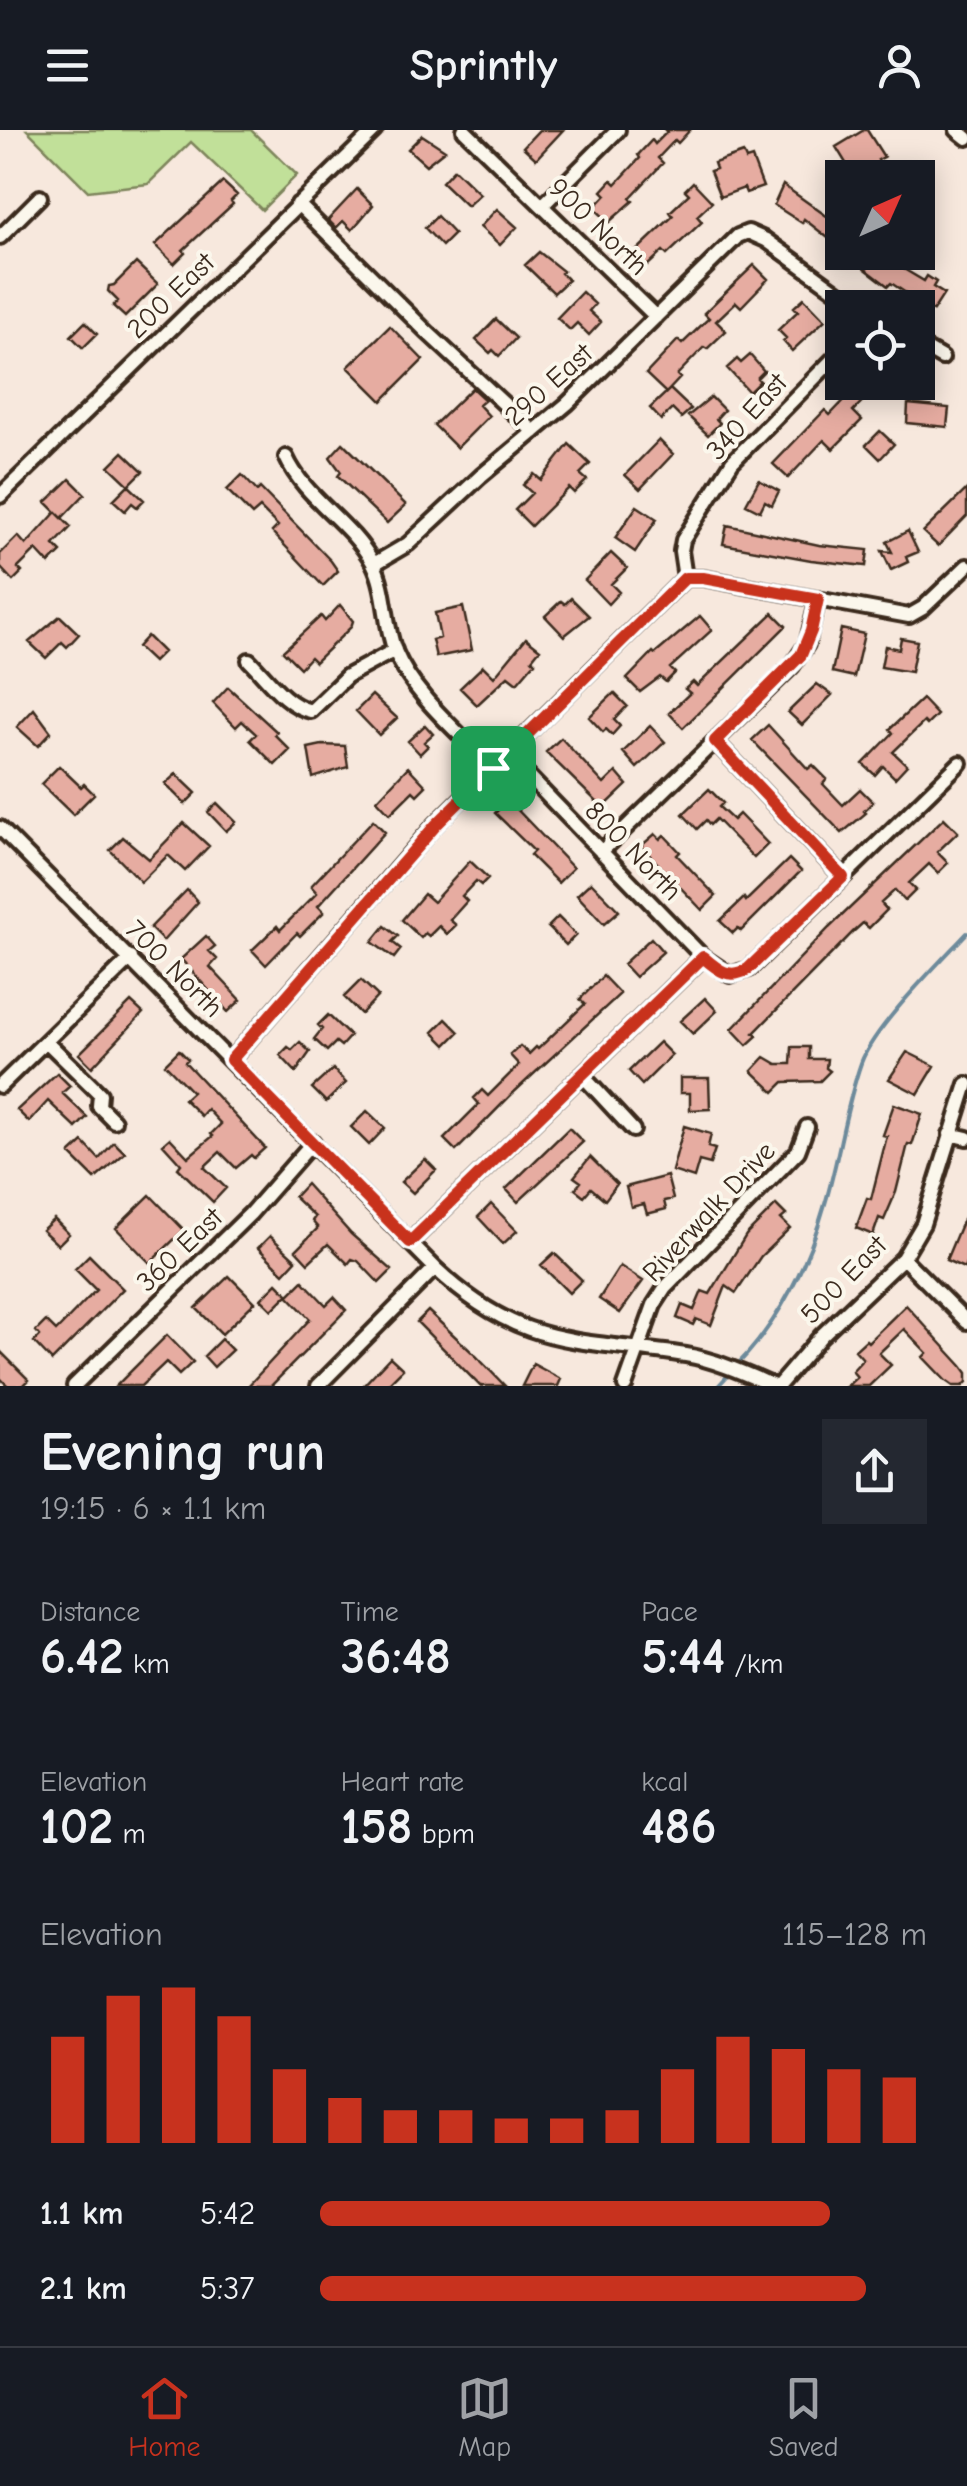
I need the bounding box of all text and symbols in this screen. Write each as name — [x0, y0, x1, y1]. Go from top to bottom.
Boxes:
icon: menu — [40, 38, 95, 93]
icon: person — [872, 38, 927, 93]
text: Sprintly — [410, 39, 557, 91]
north arrow — [825, 160, 935, 270]
map controls — [825, 160, 935, 400]
street label: 900 North — [542, 172, 655, 282]
street label: 200 East — [120, 246, 222, 345]
button: locate — [825, 290, 935, 400]
street label: 290 East — [498, 336, 600, 432]
street label: 340 East — [700, 366, 794, 466]
pin — [451, 726, 536, 811]
icon: arrive — [466, 741, 521, 796]
street label: 800 North — [578, 795, 688, 907]
street label: 700 North — [119, 914, 229, 1024]
street label: Riverwalk Drive — [636, 1135, 782, 1288]
street label: 360 East — [130, 1200, 230, 1298]
street label: 500 East — [794, 1228, 894, 1330]
button: share — [822, 1419, 927, 1524]
text: Evening run — [40, 1420, 325, 1484]
text: 19:15 · 6 × 1.1 km — [40, 1490, 266, 1527]
text: Distance — [40, 1596, 140, 1628]
text: Time — [341, 1596, 399, 1628]
text: Pace — [641, 1596, 698, 1628]
text: 6.42 — [40, 1628, 124, 1686]
text: 36:48 — [341, 1628, 451, 1686]
text: 5:44 — [641, 1628, 725, 1686]
text: km — [124, 1648, 170, 1680]
text: /km — [725, 1648, 783, 1680]
text: Elevation — [40, 1766, 147, 1798]
text: Heart rate — [341, 1766, 464, 1798]
text: kcal — [641, 1766, 688, 1798]
text: 102 — [40, 1798, 113, 1856]
text: 158 — [341, 1798, 412, 1856]
text: 486 — [641, 1798, 717, 1856]
text: m — [113, 1818, 146, 1850]
text: bpm — [412, 1818, 475, 1850]
text: Elevation — [40, 1916, 163, 1953]
text: 115–128 m — [782, 1916, 927, 1953]
text: 1.1 km — [40, 2195, 123, 2232]
text: 5:42 — [200, 2195, 255, 2232]
text: 2.1 km — [40, 2270, 127, 2307]
text: 5:37 — [200, 2270, 254, 2307]
tab: Home — [128, 2371, 201, 2463]
tab: Map — [457, 2371, 512, 2463]
tab: Saved — [769, 2371, 839, 2463]

